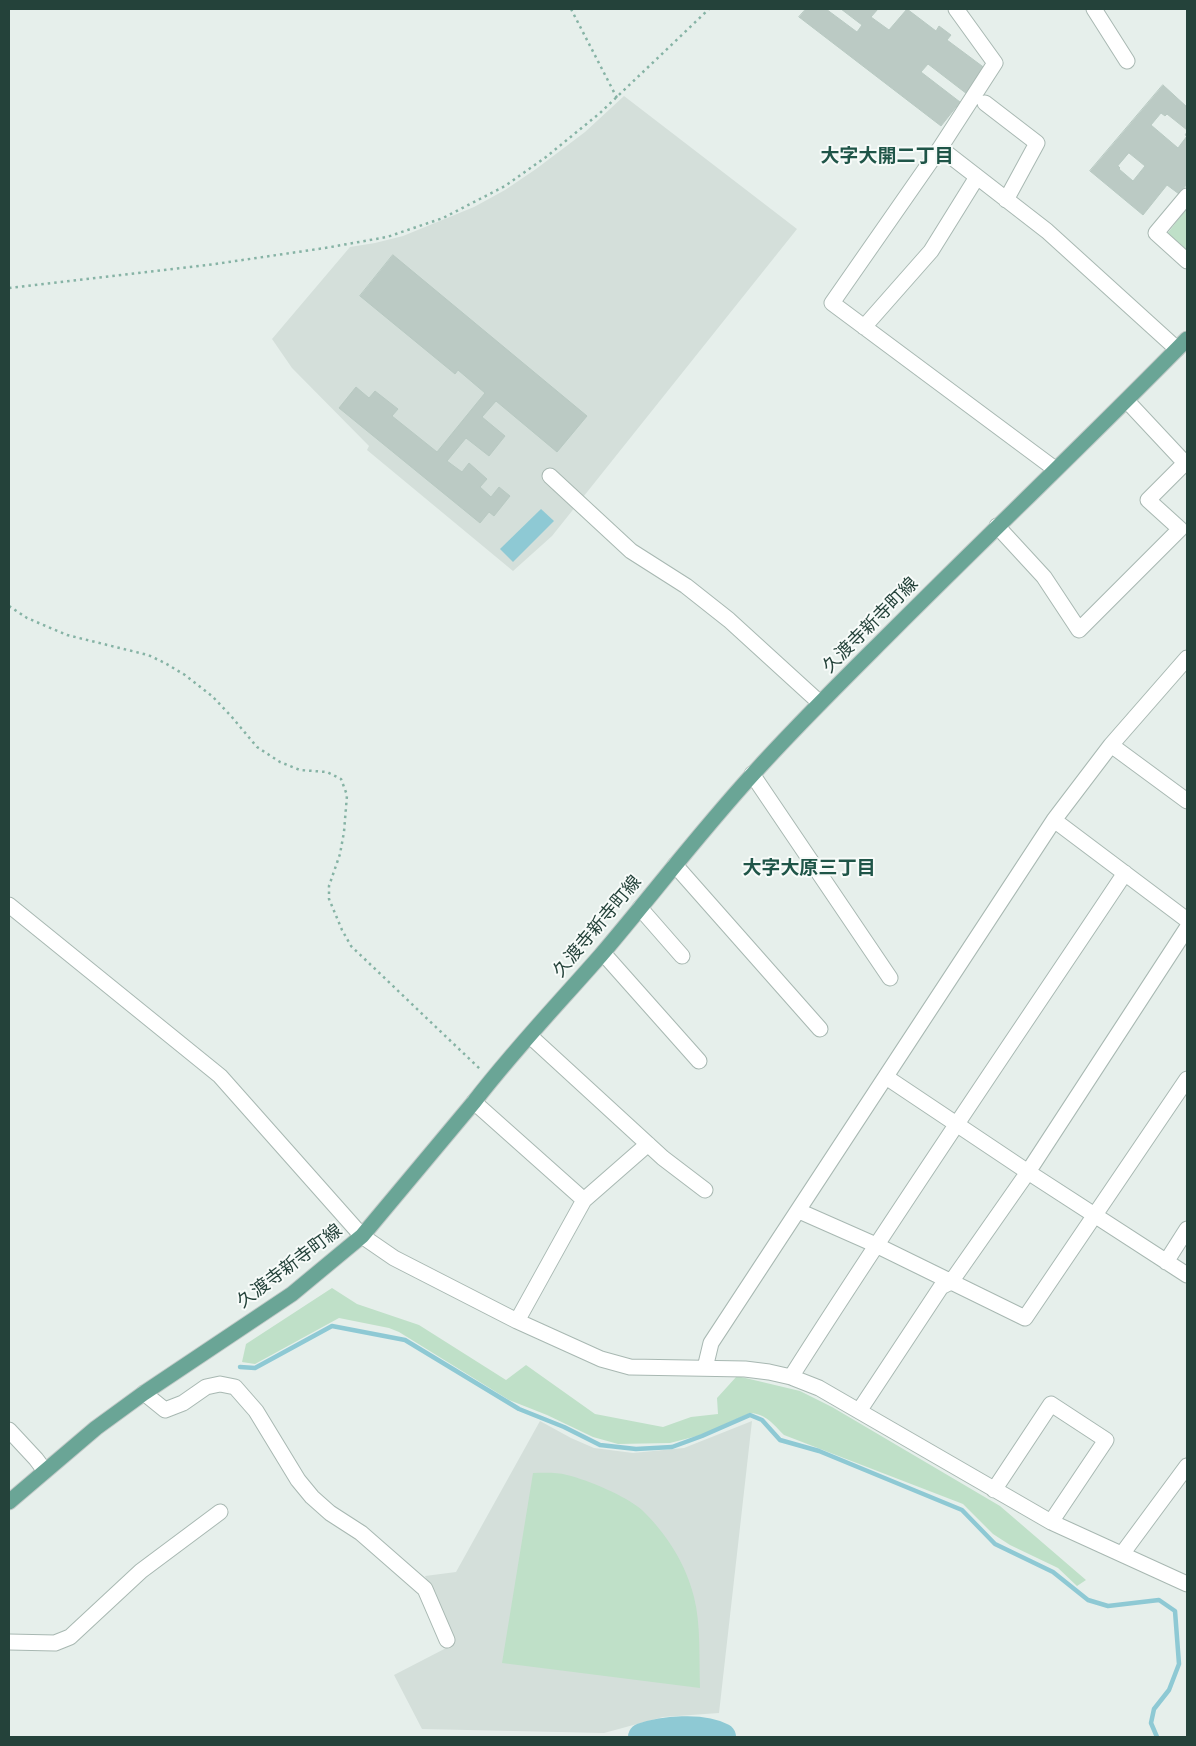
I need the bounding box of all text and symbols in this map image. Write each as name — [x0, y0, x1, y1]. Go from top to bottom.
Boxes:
district label: 大字大開二丁目 — [821, 146, 953, 168]
street label: 久渡寺新寺町線 — [819, 574, 923, 678]
district label: 大字大原三丁目 — [743, 858, 875, 880]
street label: 久渡寺新寺町線 — [549, 872, 647, 982]
street label: 久渡寺新寺町線 — [233, 1220, 347, 1314]

